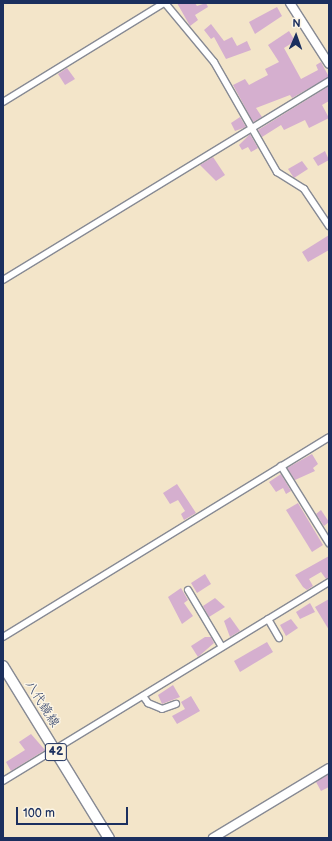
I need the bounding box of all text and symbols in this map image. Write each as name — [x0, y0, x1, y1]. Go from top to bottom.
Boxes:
north arrow — [276, 16, 316, 56]
text: N — [292, 17, 301, 30]
street label: 八代鏡線 — [22, 678, 62, 730]
road number: 42 — [44, 742, 68, 762]
scale bar — [18, 799, 130, 825]
text: 100 m — [23, 806, 55, 821]

